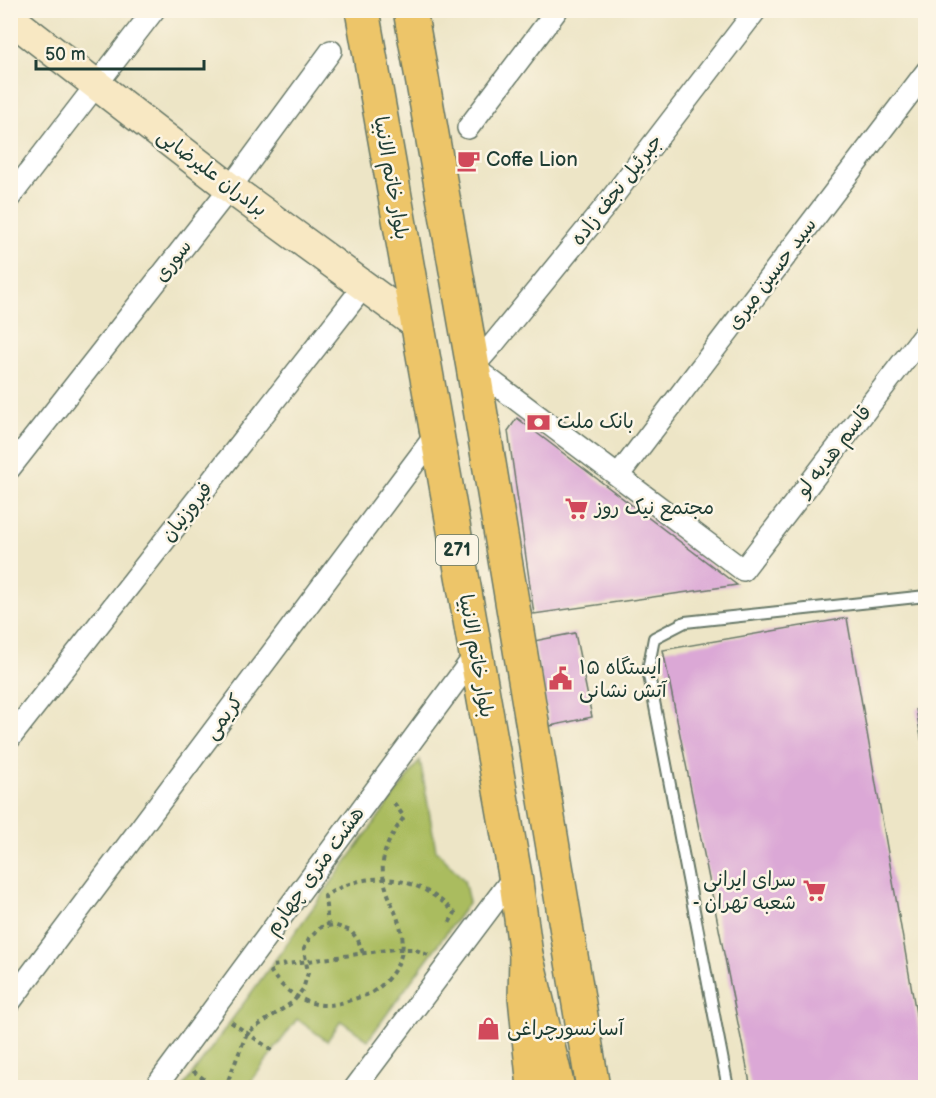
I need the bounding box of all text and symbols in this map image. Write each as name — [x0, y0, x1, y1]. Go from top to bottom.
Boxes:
scale bar — [36, 33, 204, 71]
text: 50 m — [45, 44, 86, 65]
street label: بلوار خاتم الانبیا — [366, 114, 414, 242]
street label: برادران علیرضایی — [152, 124, 272, 222]
street label: جبرئیل نجف زاده — [566, 130, 668, 250]
cafe icon: Coffe Lion — [455, 147, 481, 173]
place label: Coffe Lion — [486, 148, 578, 172]
street label: سید حسین میری — [722, 213, 822, 335]
street label: سوری — [149, 235, 197, 287]
street label: قاسم هدیه لو — [790, 401, 879, 503]
bank icon: بانک ملت — [526, 409, 552, 435]
place label: بانک ملت — [557, 410, 634, 434]
street label: فیروزنیان — [156, 477, 218, 547]
supermarket icon: مجتمع نیک‌ روز — [564, 495, 590, 521]
place label: مجتمع نیک‌ روز — [593, 496, 714, 522]
road number: 271 — [436, 535, 478, 565]
street label: بلوار خاتم الانبیا — [451, 592, 499, 720]
place label: ایستگاه ۱۵ آتش نشانی — [579, 656, 668, 703]
public building icon: ایستگاه ۱۵ آتش نشانی — [548, 666, 574, 692]
street label: کریمی — [199, 690, 249, 744]
street label: هشت متری چهارم — [260, 802, 371, 941]
place label: سرای ایرانی - شعبه تهران — [693, 868, 796, 915]
supermarket icon: سرای ایرانی - شعبه تهران — [801, 878, 827, 904]
shop icon: آسانسورچراغی — [476, 1016, 502, 1042]
place label: آسانسورچراغی — [507, 1017, 625, 1041]

